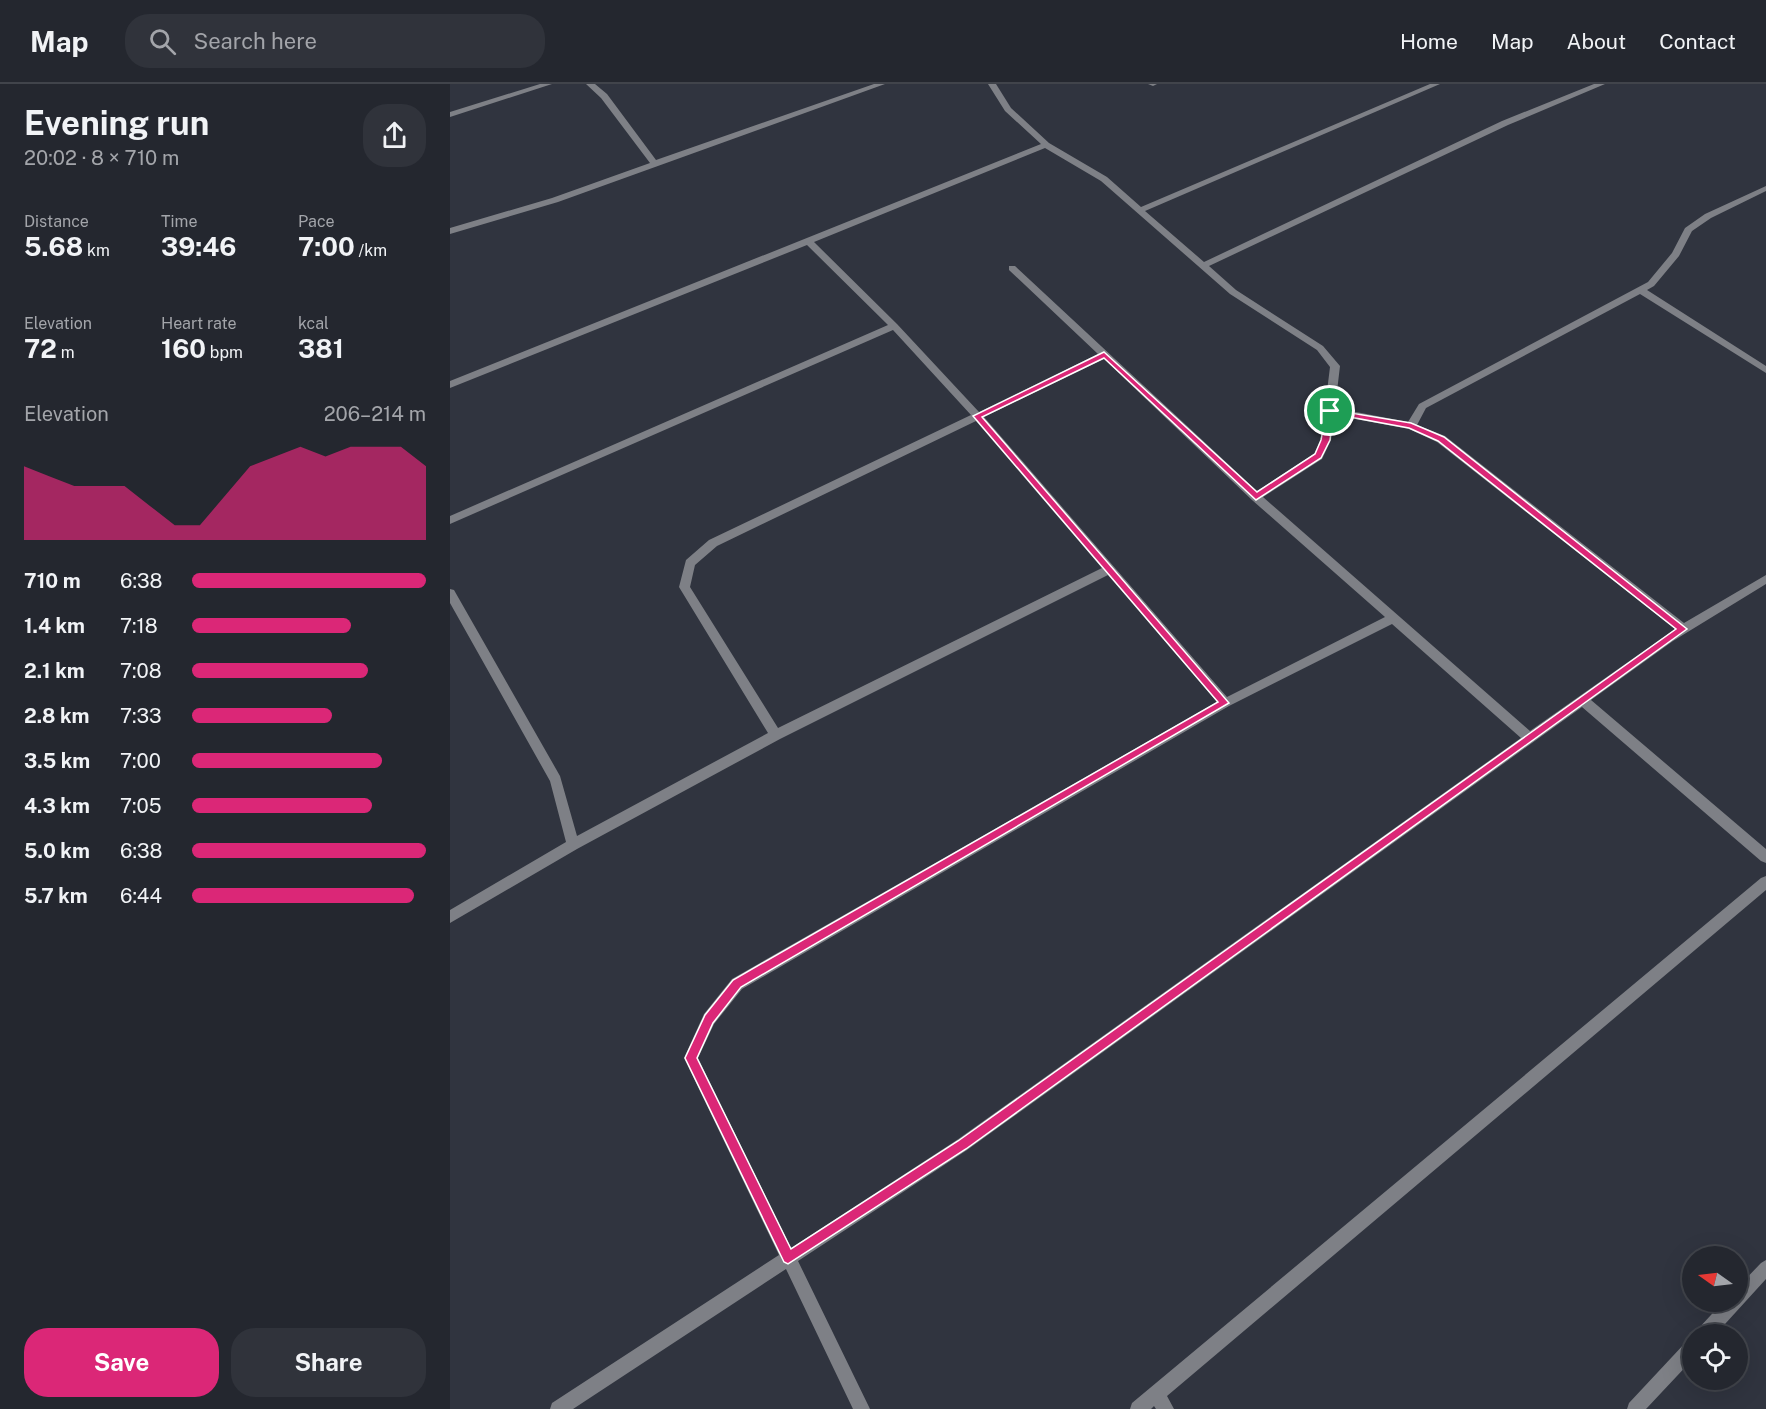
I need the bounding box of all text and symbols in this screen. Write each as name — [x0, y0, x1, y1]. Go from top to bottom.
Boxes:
search box — [125, 14, 545, 68]
text: Map — [30, 25, 89, 58]
icon: search — [146, 25, 179, 58]
text: Search here — [194, 28, 317, 54]
text: Home — [1400, 29, 1458, 54]
text: Map — [1491, 29, 1534, 54]
text: About — [1567, 29, 1626, 54]
text: Contact — [1659, 29, 1736, 54]
text: Evening run — [24, 104, 209, 142]
button: share — [363, 104, 426, 167]
text: 20:02 · 8 × 710 m — [24, 146, 179, 170]
text: Distance — [24, 212, 89, 231]
text: Time — [161, 212, 197, 231]
text: Pace — [298, 212, 335, 231]
text: 5.68 — [24, 231, 83, 262]
text: 39:46 — [161, 231, 237, 262]
text: 7:00 — [298, 231, 355, 262]
text: km — [83, 241, 110, 260]
text: /km — [355, 241, 387, 260]
text: Elevation — [24, 314, 92, 333]
text: Heart rate — [161, 314, 237, 333]
text: kcal — [298, 314, 329, 333]
text: 72 — [24, 333, 57, 364]
text: 160 — [161, 333, 206, 364]
text: 381 — [298, 333, 344, 364]
text: m — [57, 343, 75, 362]
text: bpm — [206, 343, 243, 362]
pin — [1304, 385, 1355, 436]
icon: arrive — [1313, 394, 1346, 427]
text: Elevation — [24, 402, 109, 426]
text: 206–214 m — [324, 402, 426, 426]
text: 710 m — [24, 569, 81, 593]
text: 6:38 — [120, 569, 162, 593]
text: 1.4 km — [24, 614, 85, 638]
text: 7:18 — [120, 614, 158, 638]
text: 2.1 km — [24, 659, 85, 683]
text: 7:08 — [120, 659, 162, 683]
text: 2.8 km — [24, 704, 90, 728]
text: 7:33 — [120, 704, 162, 728]
text: 3.5 km — [24, 749, 90, 773]
text: 7:00 — [120, 749, 161, 773]
text: 4.3 km — [24, 794, 90, 818]
text: 7:05 — [120, 794, 162, 818]
text: 5.0 km — [24, 839, 90, 863]
text: 6:38 — [120, 839, 162, 863]
text: 5.7 km — [24, 884, 88, 908]
text: 6:44 — [120, 884, 162, 908]
north arrow — [1682, 1246, 1748, 1312]
map controls — [1682, 1246, 1748, 1390]
button: locate — [1682, 1324, 1748, 1390]
button: Save — [24, 1328, 219, 1397]
button: Share — [231, 1328, 426, 1397]

